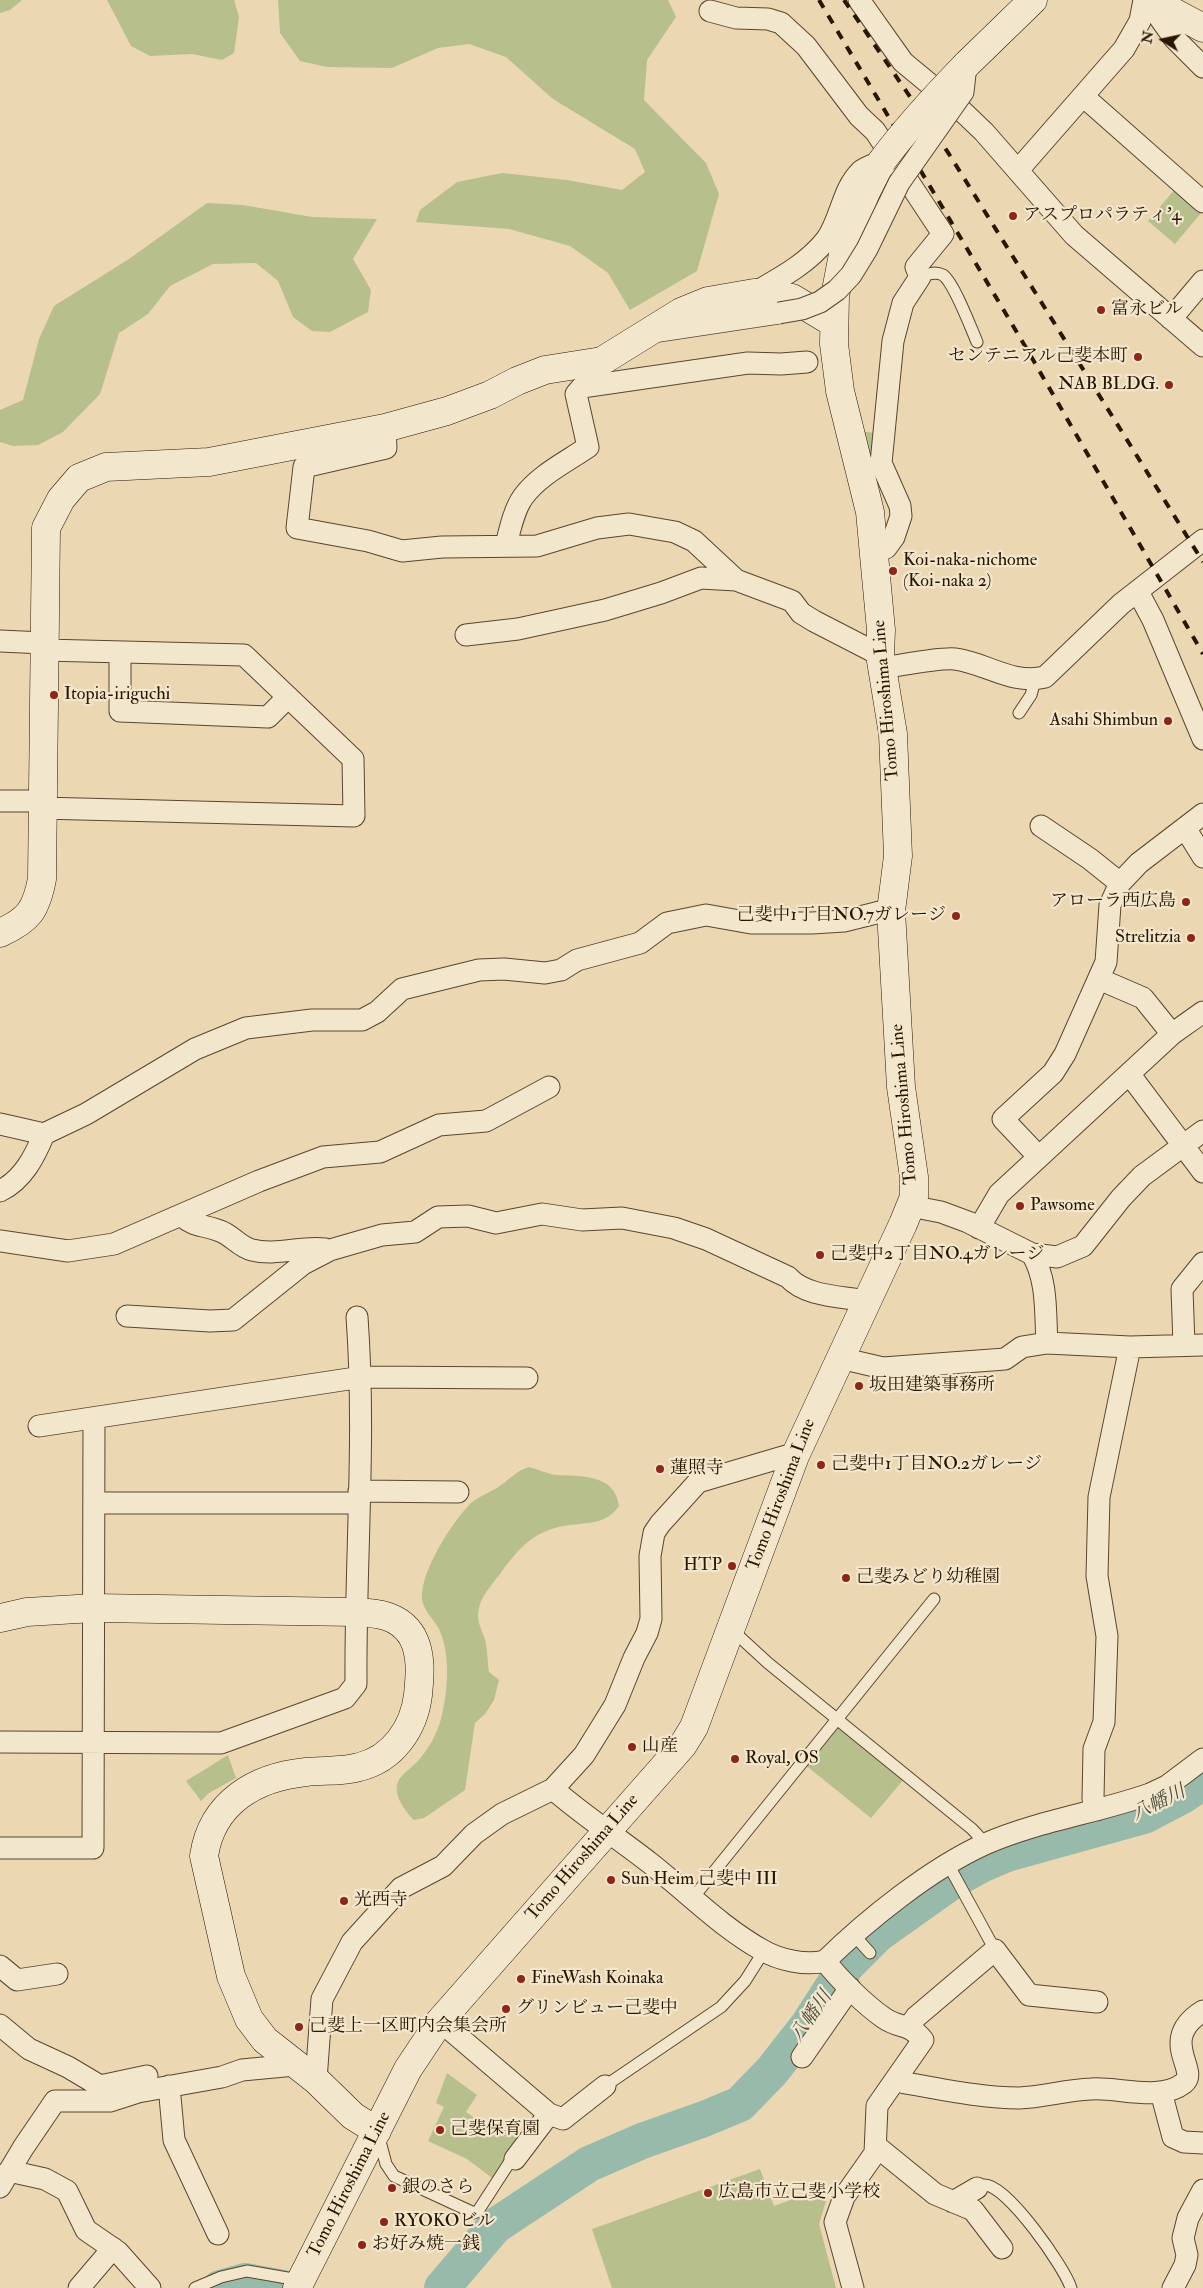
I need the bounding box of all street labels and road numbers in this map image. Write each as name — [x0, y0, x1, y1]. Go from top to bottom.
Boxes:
street label: Tomo Hiroshima Line — [869, 619, 905, 781]
street label: Tomo Hiroshima Line — [887, 1023, 923, 1185]
street label: Tomo Hiroshima Line — [743, 1416, 821, 1574]
street label: Tomo Hiroshima Line — [522, 1790, 644, 1926]
street label: Tomo Hiroshima Line — [304, 2108, 396, 2262]

